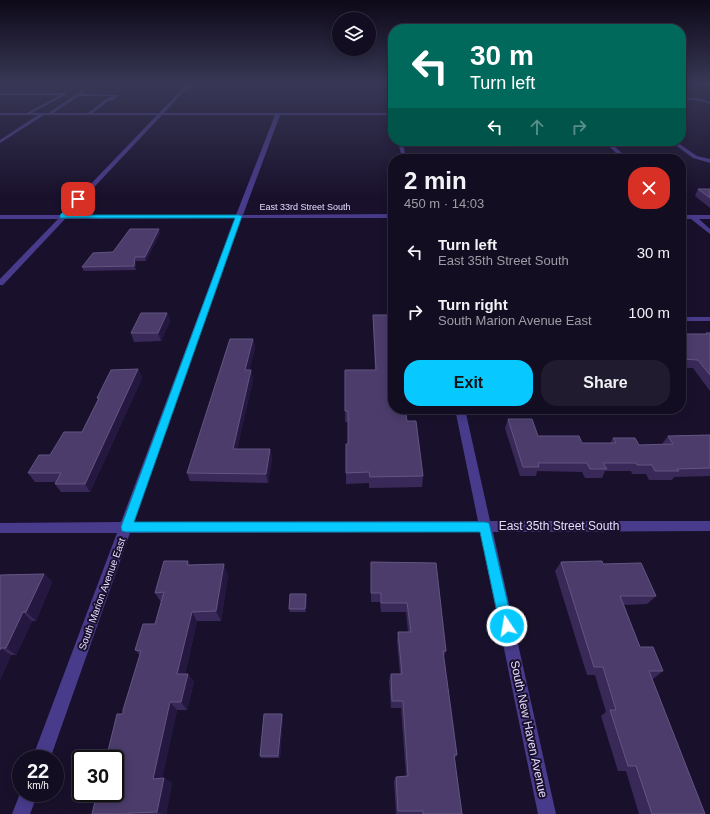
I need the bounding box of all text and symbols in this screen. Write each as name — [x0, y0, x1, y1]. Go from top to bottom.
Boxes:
map controls — [332, 12, 376, 56]
button: layers — [332, 12, 376, 56]
icon: left — [404, 40, 456, 92]
text: 30 m — [470, 40, 534, 71]
text: Turn left — [470, 73, 535, 93]
icon: left — [484, 116, 506, 138]
icon: ahead — [526, 116, 548, 138]
icon: right — [568, 116, 590, 138]
text: 2 min — [404, 167, 467, 194]
button: close — [628, 167, 670, 209]
pin — [61, 182, 95, 216]
icon: arrive — [67, 188, 89, 210]
text: 450 m · 14:03 — [404, 196, 484, 211]
street label: East 33rd Street South — [259, 202, 351, 212]
text: Turn left — [438, 236, 497, 253]
icon: left — [404, 241, 426, 263]
text: 30 m — [637, 244, 670, 261]
text: East 35th Street South — [438, 253, 569, 268]
text: Turn right — [438, 296, 508, 313]
icon: right — [404, 301, 426, 323]
text: 100 m — [628, 304, 670, 321]
text: South Marion Avenue East — [438, 313, 592, 328]
button: Exit — [404, 360, 533, 406]
button: Share — [541, 360, 670, 406]
street label: East 35th Street South — [499, 519, 619, 533]
street label: South Marion Avenue East — [77, 536, 127, 651]
position arrow — [486, 605, 528, 647]
street label: South New Haven Avenue — [508, 659, 550, 799]
speed limit sign: 30 — [72, 750, 124, 802]
text: 22 — [27, 760, 49, 782]
text: km/h — [27, 780, 49, 791]

